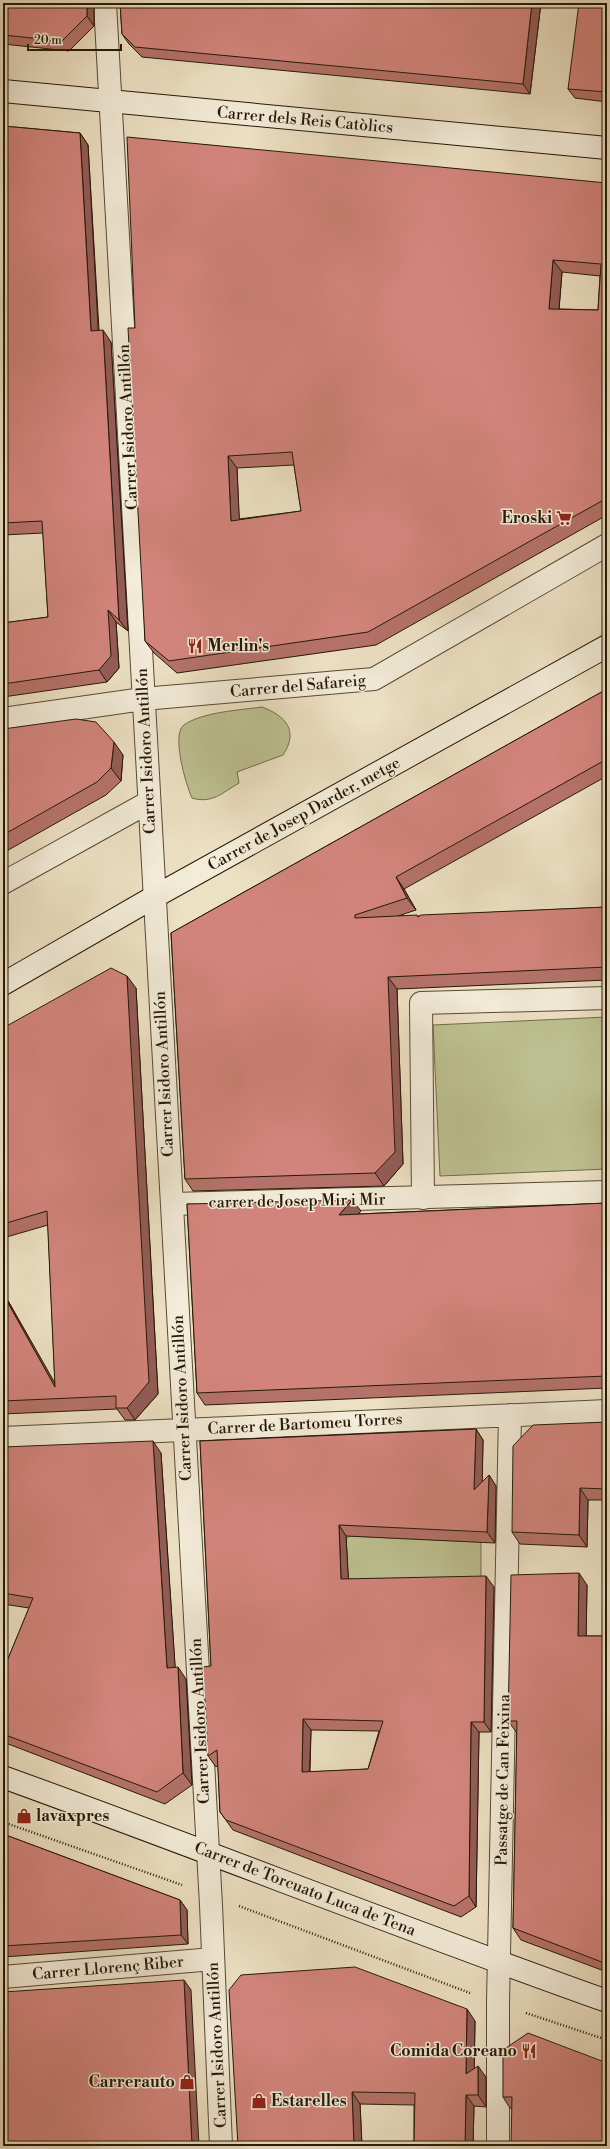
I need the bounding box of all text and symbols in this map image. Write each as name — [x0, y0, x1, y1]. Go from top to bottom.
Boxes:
scale bar — [28, 26, 121, 52]
text: 20 m — [34, 33, 62, 48]
street label: Carrer dels Reis Catòlics — [216, 102, 394, 138]
street label: Carrer Isidoro Antillón — [114, 343, 142, 511]
place label: Eroski — [502, 508, 552, 528]
supermarket icon: Eroski — [555, 509, 573, 527]
place label: Merlin's — [207, 636, 269, 656]
restaurant icon: Merlin's — [186, 637, 204, 655]
street label: Carrer Isidoro Antillón — [132, 667, 160, 835]
street label: Carrer del Safareig — [229, 670, 367, 702]
street label: Carrer de Josep Darder, metge — [204, 753, 404, 875]
street label: Carrer Isidoro Antillón — [150, 990, 178, 1158]
street label: carrer de Josep Mir i Mir — [208, 1189, 386, 1213]
street label: Carrer Isidoro Antillón — [168, 1314, 196, 1482]
street label: Carrer de Bartomeu Torres — [207, 1409, 403, 1439]
street label: Carrer Isidoro Antillón — [186, 1637, 214, 1805]
street label: Passatge de Can Feixina — [492, 1693, 515, 1866]
place label: lavaxpres — [36, 1806, 109, 1826]
shop icon: lavaxpres — [15, 1807, 33, 1825]
street label: Carrer de Torcuato Luca de Tena — [191, 1837, 419, 1941]
street label: Carrer Llorenç Riber — [31, 1951, 185, 1985]
street label: Carrer Isidoro Antillón — [203, 1961, 231, 2129]
place label: Comida Coreano — [390, 2041, 517, 2061]
restaurant icon: Comida Coreano — [520, 2042, 538, 2060]
place label: Carrerauto — [88, 2072, 175, 2092]
shop icon: Carrerauto — [178, 2073, 196, 2091]
place label: Estarelles — [271, 2091, 347, 2111]
shop icon: Estarelles — [250, 2092, 268, 2110]

